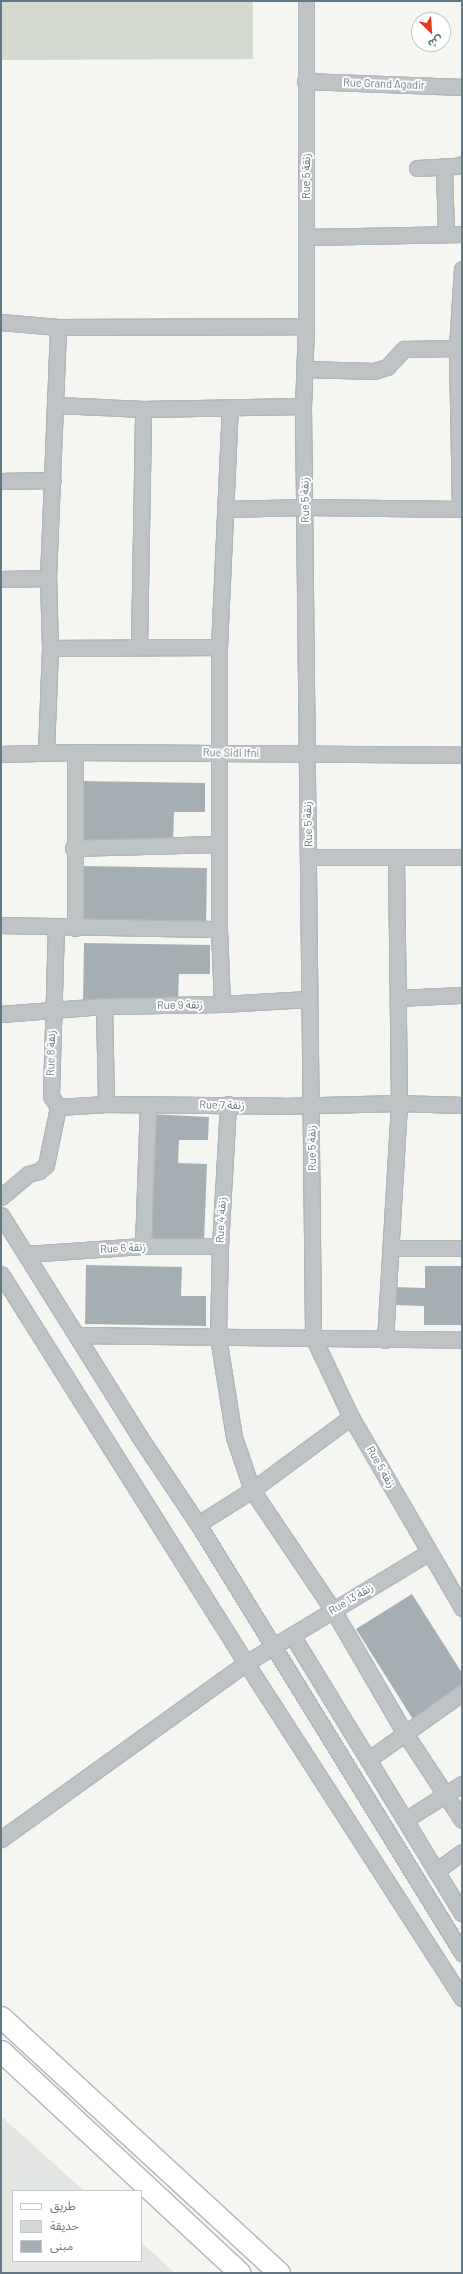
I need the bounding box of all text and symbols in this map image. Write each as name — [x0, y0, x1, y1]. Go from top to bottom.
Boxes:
north arrow — [411, 12, 451, 52]
text: ش — [426, 33, 445, 51]
street label: Rue Grand Agadir — [343, 76, 425, 92]
street label: Rue 5 زنقة — [299, 153, 313, 199]
street label: Rue 5 زنقة — [298, 477, 312, 523]
street label: Rue Sidi Ifni — [203, 746, 259, 760]
street label: Rue 5 زنقة — [301, 801, 315, 847]
street label: Rue 9 زنقة — [157, 998, 203, 1012]
street label: Rue 8 زنقة — [44, 1030, 58, 1076]
street label: Rue 7 زنقة — [199, 1098, 245, 1112]
street label: Rue 5 زنقة — [305, 1125, 319, 1171]
street label: Rue 4 زنقة — [213, 1196, 229, 1244]
street label: Rue 6 زنقة — [100, 1240, 146, 1256]
street label: Rue 5 زنقة — [364, 1444, 398, 1490]
street label: Rue 13 زنقة — [326, 1581, 376, 1617]
legend — [12, 2190, 142, 2262]
text: طريق — [50, 2198, 76, 2212]
text: حديقة — [50, 2218, 79, 2232]
text: مبنى — [50, 2238, 73, 2252]

